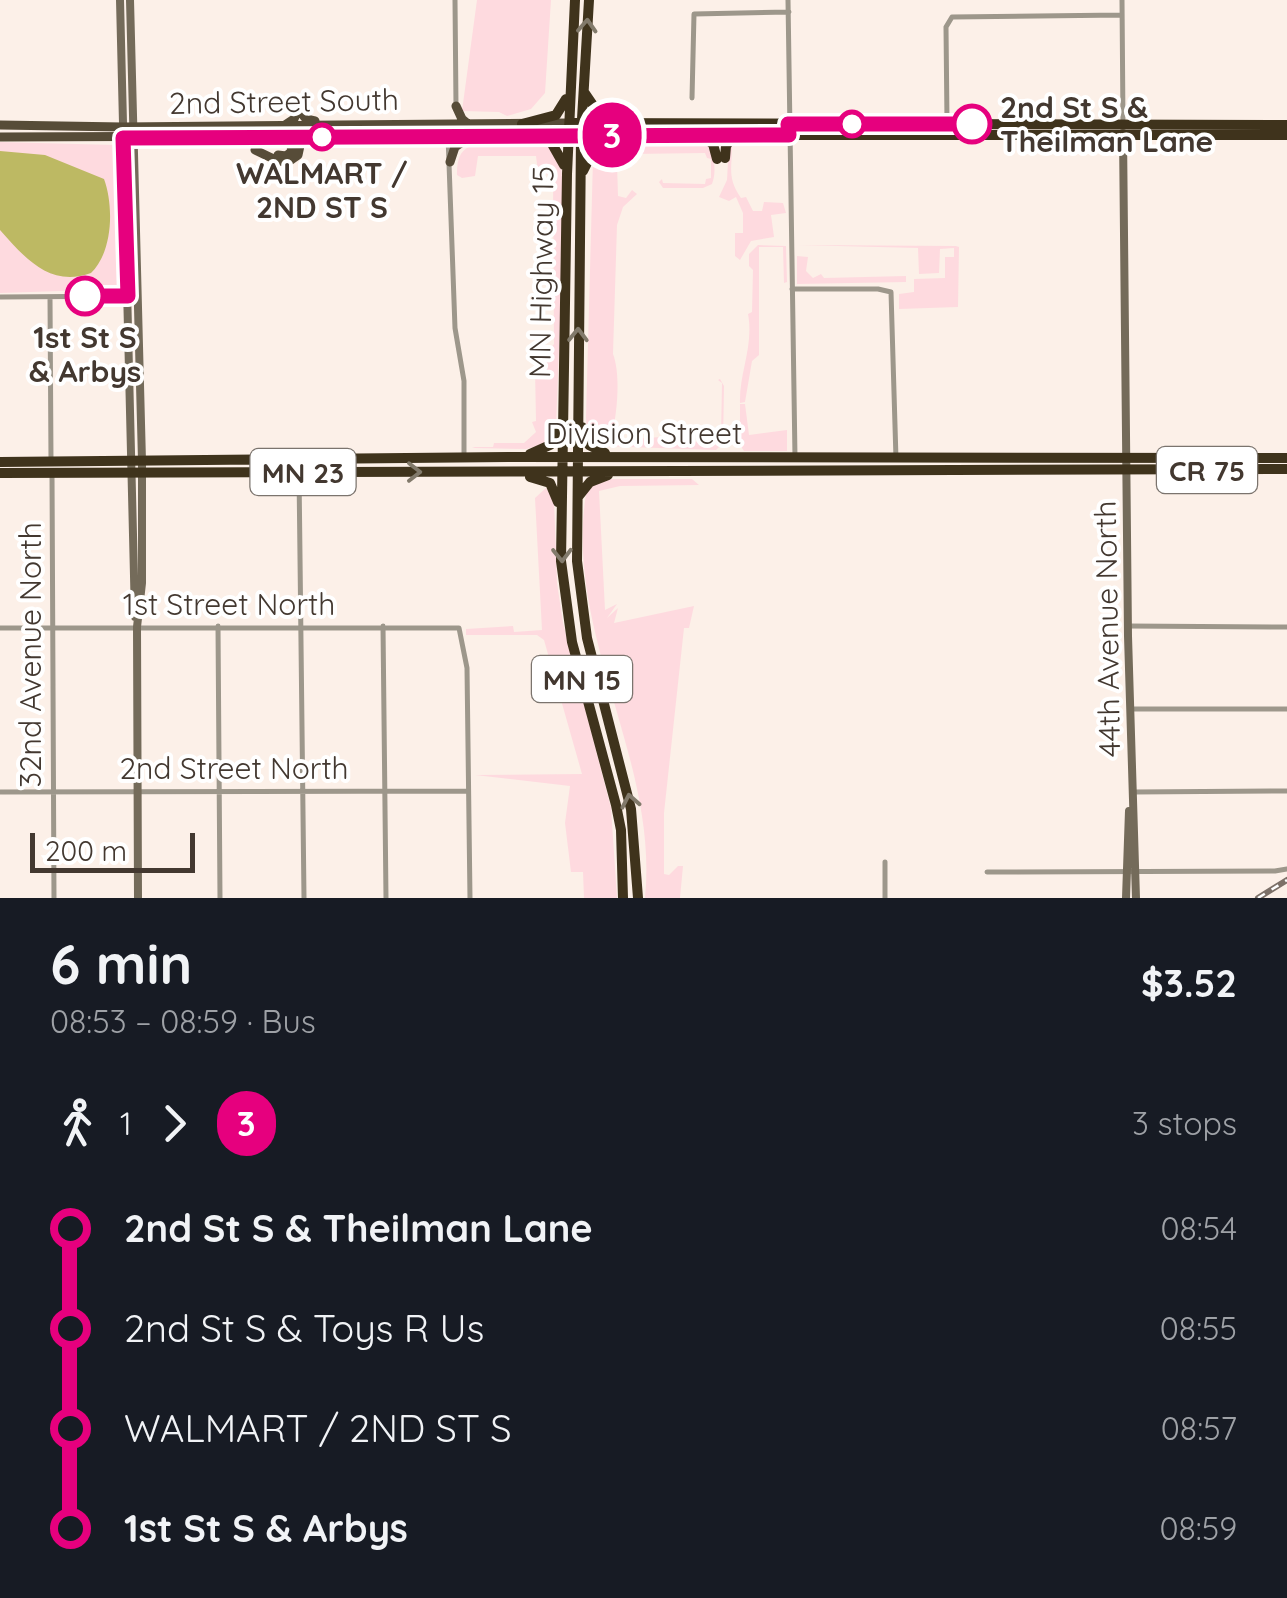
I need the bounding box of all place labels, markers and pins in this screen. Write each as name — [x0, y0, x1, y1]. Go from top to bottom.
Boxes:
place label: 2nd St S & Theilman Lane — [1000, 88, 1213, 160]
marker: 2nd St S & Theilman Lane — [953, 105, 991, 143]
unlabelled marker — [839, 111, 865, 137]
marker: WALMART / 2ND ST S — [309, 124, 335, 150]
place label: WALMART / 2ND ST S — [236, 154, 408, 226]
marker: 1st St S & Arbys — [66, 277, 104, 315]
place label: 1st St S & Arbys — [29, 318, 141, 390]

